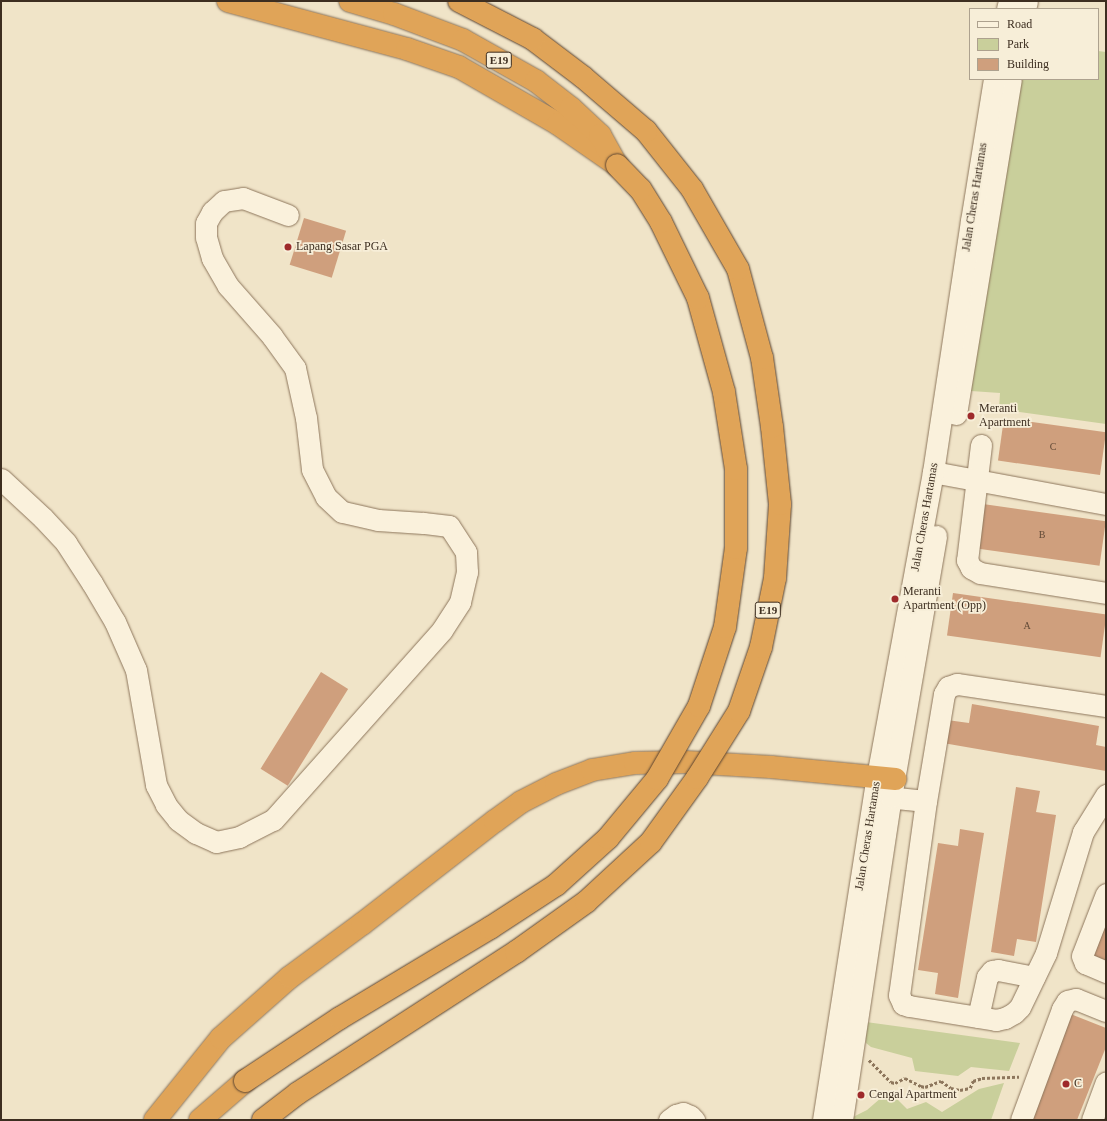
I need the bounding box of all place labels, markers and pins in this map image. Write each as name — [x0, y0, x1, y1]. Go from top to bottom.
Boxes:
place label: Lapang Sasar PGA — [296, 240, 388, 254]
marker: Lapang Sasar PGA — [283, 242, 293, 252]
place label: Meranti Apartment — [979, 402, 1030, 430]
marker: Meranti Apartment — [966, 411, 976, 421]
place label: Meranti Apartment (Opp) — [903, 585, 986, 613]
marker: Meranti Apartment (Opp) — [890, 594, 900, 604]
place label: C — [1074, 1077, 1082, 1091]
marker: C — [1061, 1079, 1071, 1089]
place label: Cengal Apartment — [869, 1088, 957, 1102]
marker: Cengal Apartment — [856, 1090, 866, 1100]

